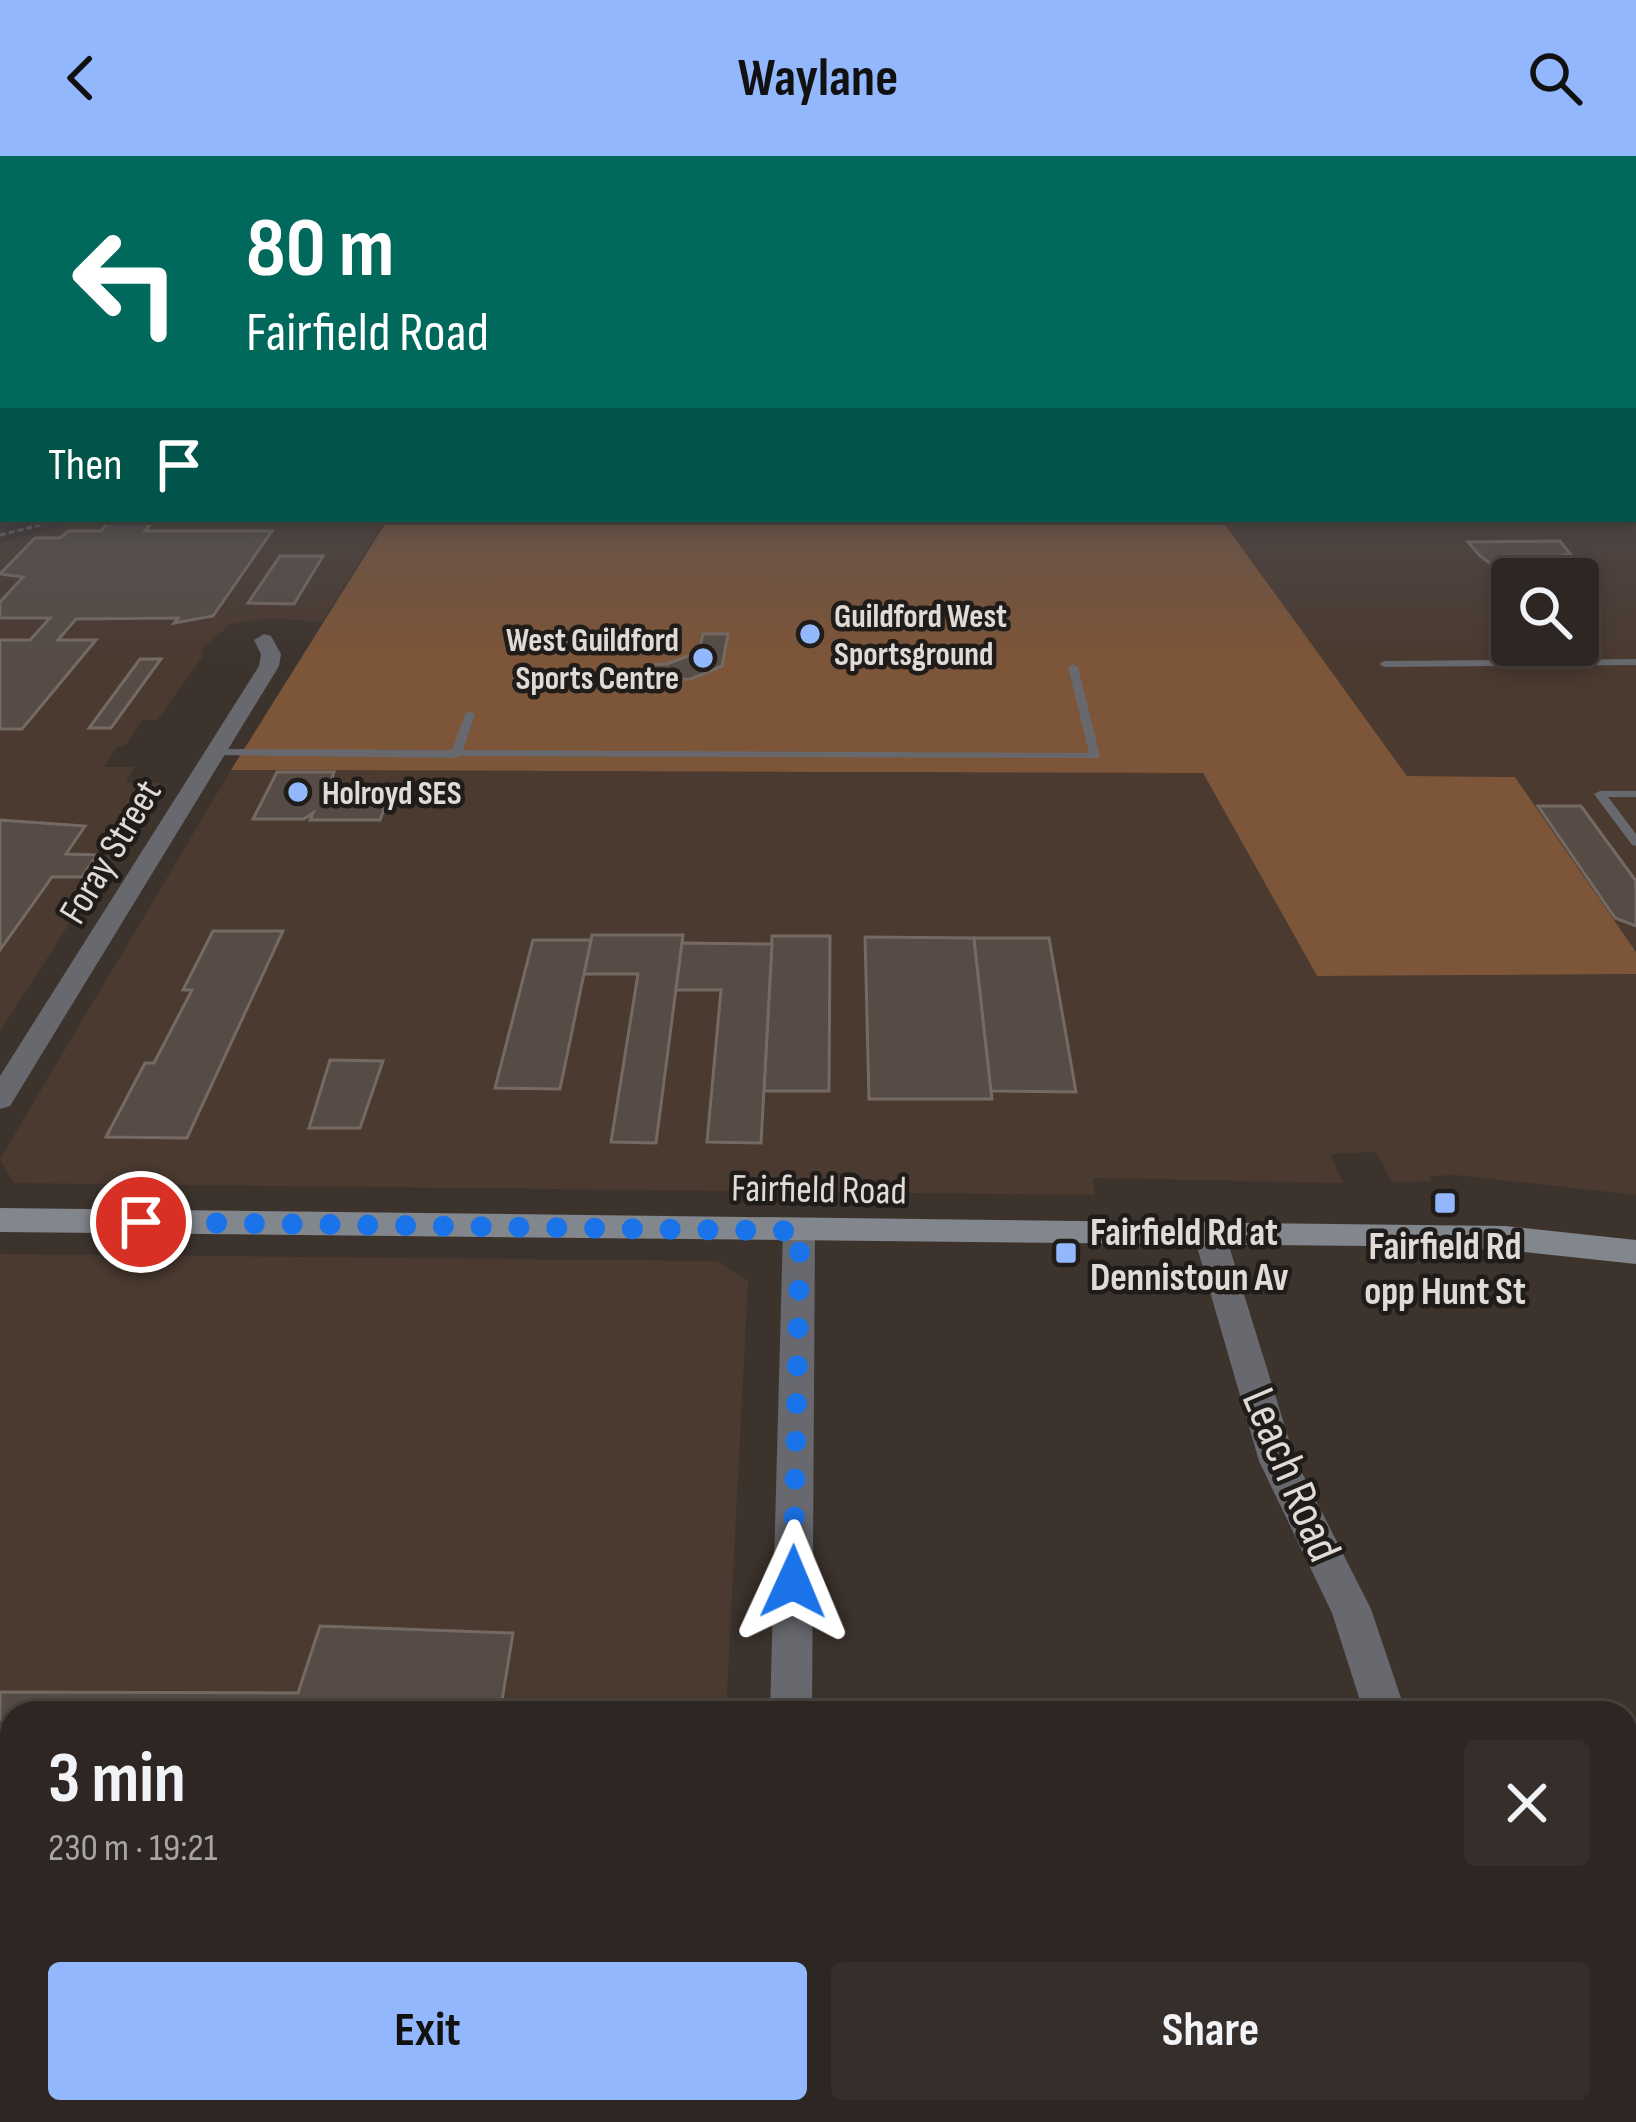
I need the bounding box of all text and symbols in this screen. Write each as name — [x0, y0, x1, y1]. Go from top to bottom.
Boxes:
icon: back — [48, 45, 114, 111]
icon: search — [1522, 45, 1588, 111]
text: Waylane — [738, 46, 898, 111]
text: 80 m — [246, 199, 394, 300]
icon: left — [48, 204, 204, 360]
text: Fairfield Road — [246, 301, 489, 366]
icon: arrive — [146, 432, 212, 498]
text: Then — [48, 438, 122, 493]
map controls — [1491, 558, 1599, 666]
button: search — [1491, 558, 1599, 666]
place label: Guildford West Sportsground — [834, 597, 1007, 675]
place label: West Guildford Sports Centre — [506, 621, 679, 699]
marker: Guildford West Sportsground — [797, 621, 823, 647]
marker: West Guildford Sports Centre — [690, 645, 716, 671]
street label: Foray Street — [50, 772, 172, 933]
place label: Holroyd SES — [322, 774, 462, 814]
marker: Holroyd SES — [285, 779, 311, 805]
street label: Fairfield Road — [731, 1165, 907, 1216]
pin — [90, 1171, 192, 1273]
icon: arrive — [108, 1189, 174, 1255]
marker: Fairfield Rd opp Hunt St — [1432, 1190, 1458, 1216]
place label: Fairfield Rd at Dennistoun Av — [1090, 1210, 1289, 1302]
place label: Fairfield Rd opp Hunt St — [1364, 1224, 1526, 1316]
marker: Fairfield Rd at Dennistoun Av — [1053, 1240, 1079, 1266]
street label: Leach Road — [1229, 1380, 1353, 1570]
position arrow — [730, 1519, 856, 1645]
text: 3 min — [48, 1736, 186, 1823]
button: close — [1464, 1740, 1590, 1866]
text: 230 m · 19:21 — [48, 1825, 217, 1872]
button: Exit — [48, 1962, 807, 2100]
button: Share — [831, 1962, 1590, 2100]

